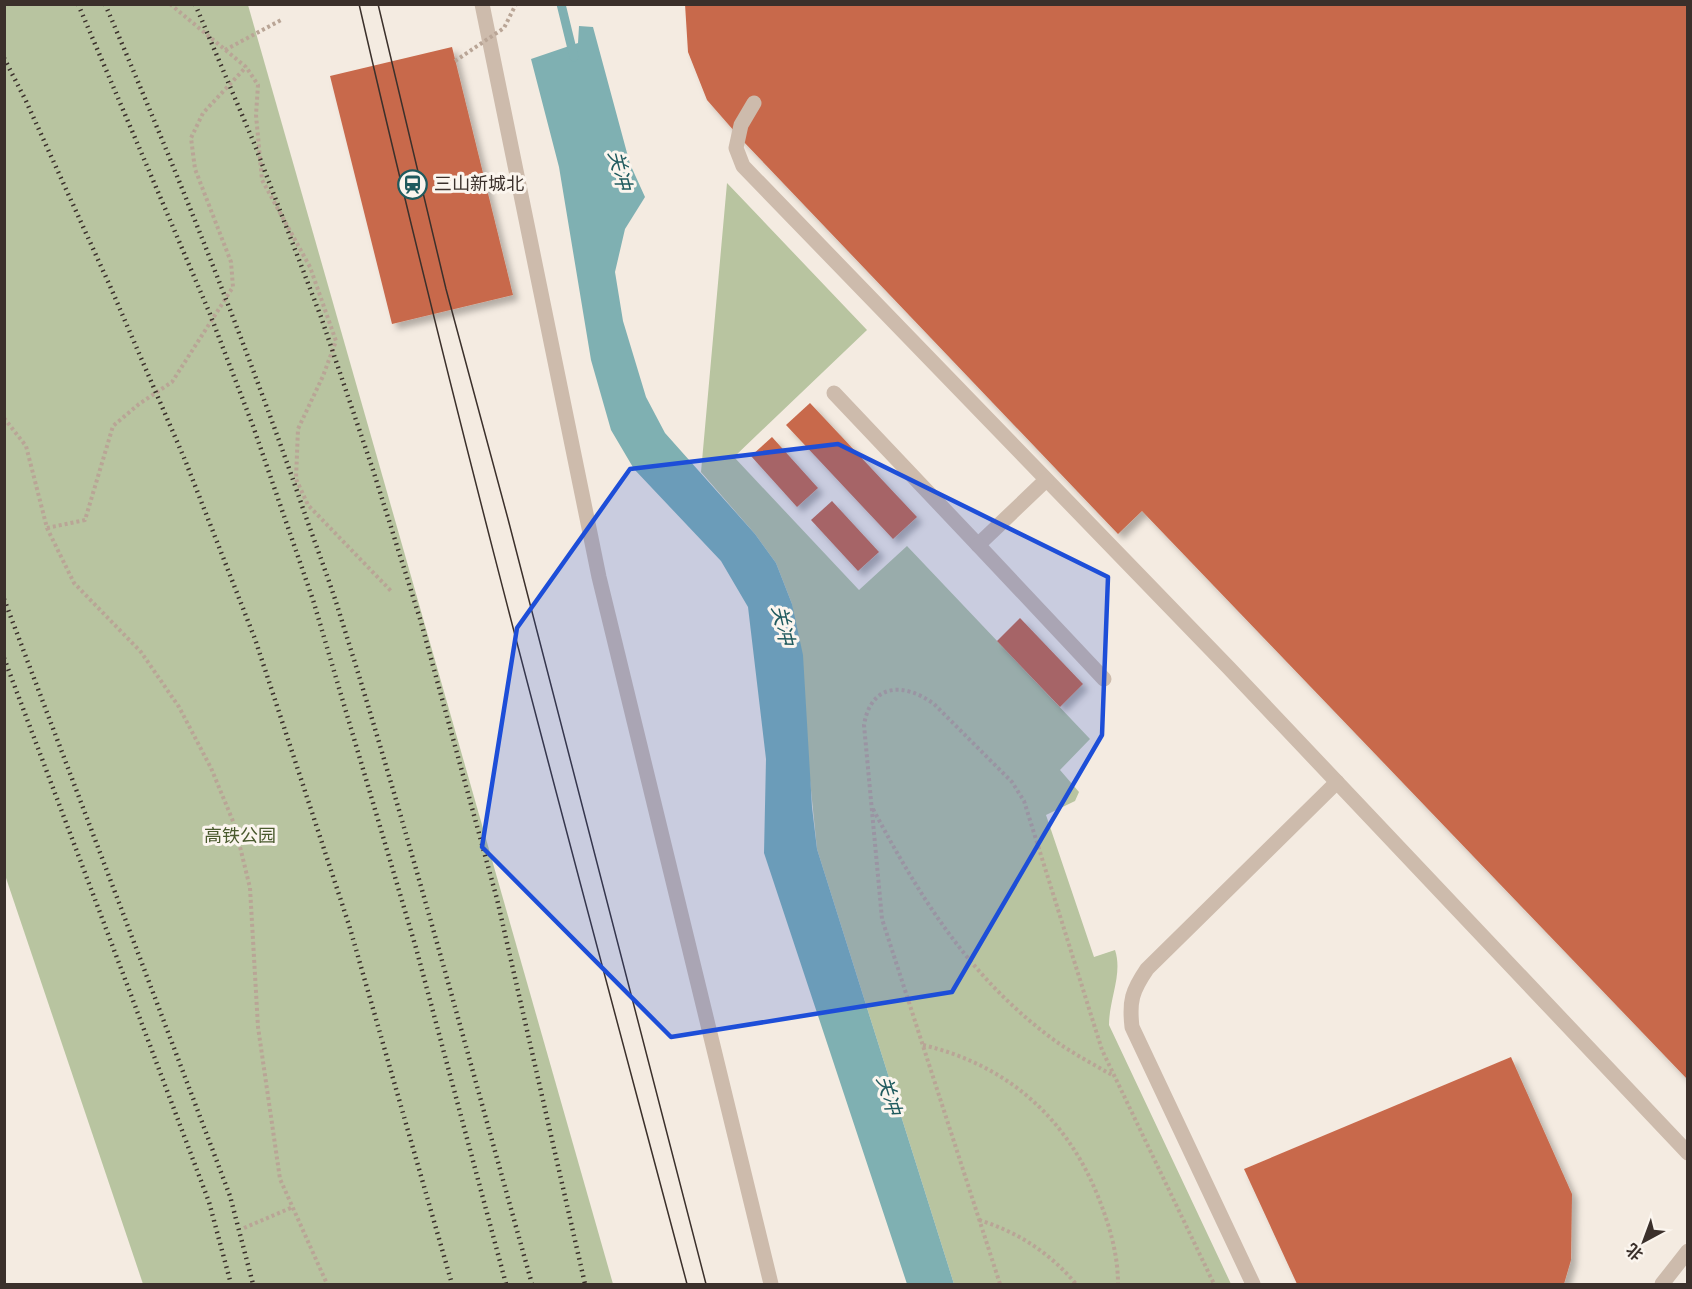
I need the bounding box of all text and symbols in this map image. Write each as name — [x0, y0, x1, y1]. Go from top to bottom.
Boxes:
water label: 关冲 — [603, 147, 638, 194]
station icon: 三山新城北 — [397, 168, 429, 200]
place label: 三山新城北 — [434, 172, 524, 196]
water label: 关冲 — [766, 603, 801, 649]
park label: 高铁公园 — [204, 824, 276, 848]
water label: 关冲 — [871, 1072, 908, 1120]
north arrow — [1614, 1211, 1674, 1271]
text: 北 — [1622, 1239, 1647, 1265]

